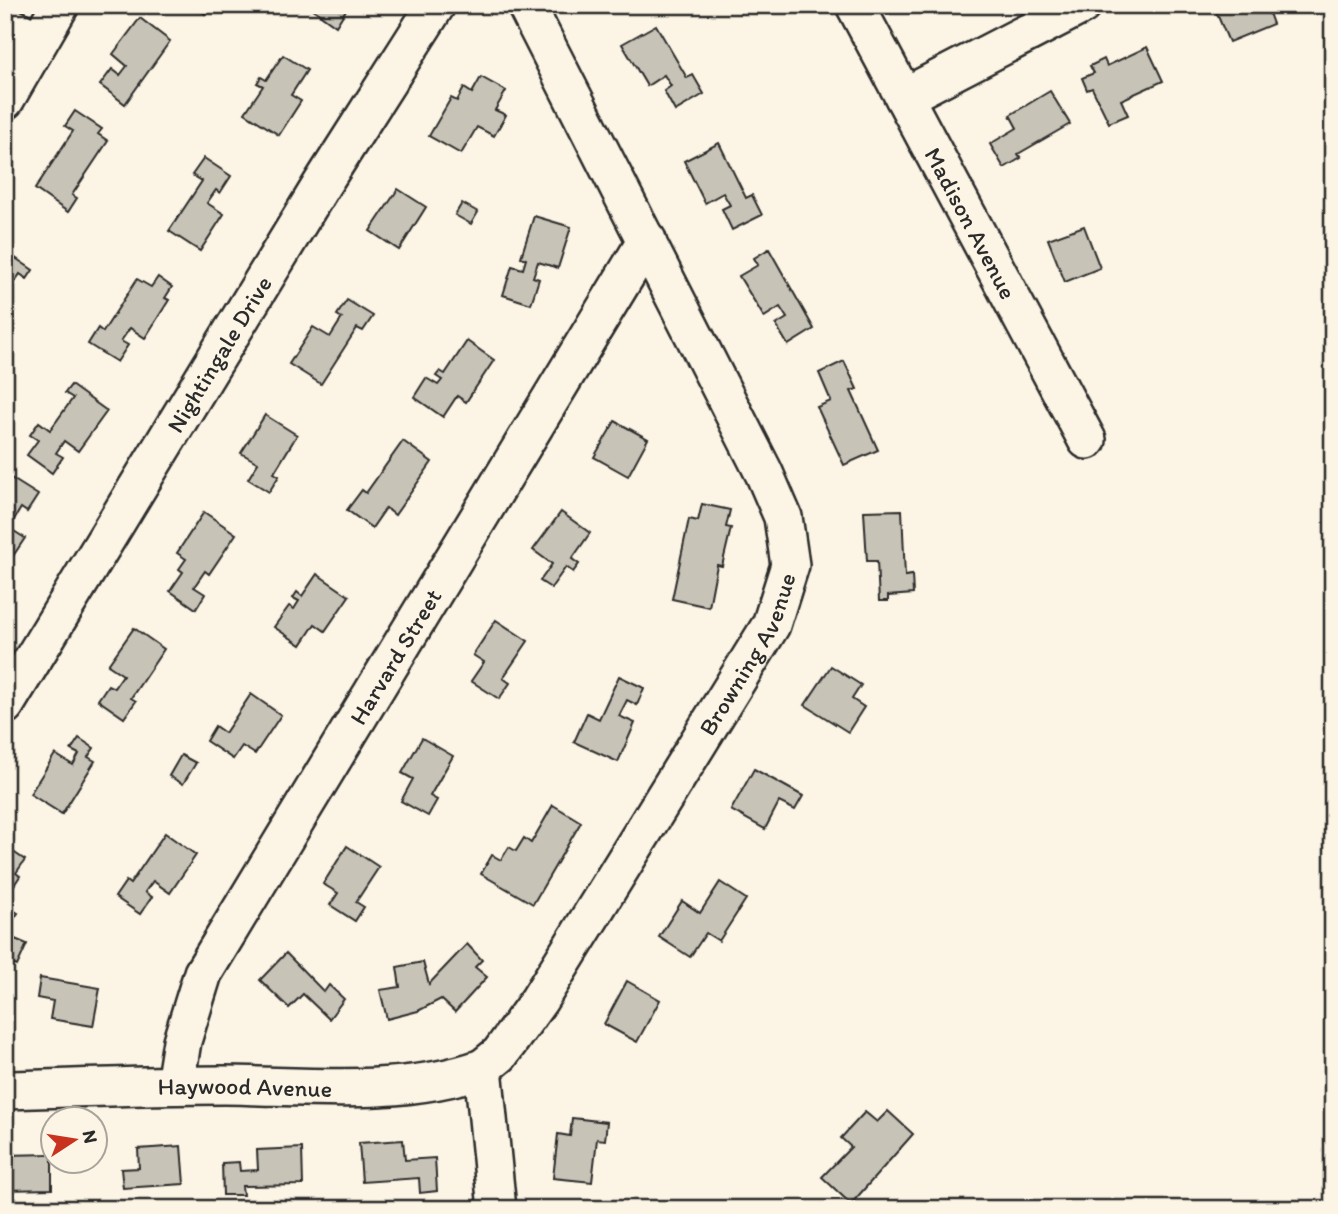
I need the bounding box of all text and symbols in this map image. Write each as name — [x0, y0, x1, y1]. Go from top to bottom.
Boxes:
street label: Madison Avenue — [919, 142, 1024, 304]
street label: Nightingale Drive — [160, 270, 277, 438]
street label: Browning Avenue — [692, 569, 801, 740]
street label: Harvard Street — [343, 583, 447, 730]
street label: Haywood Avenue — [157, 1070, 332, 1102]
north arrow — [38, 1106, 108, 1176]
text: N — [78, 1128, 103, 1145]

